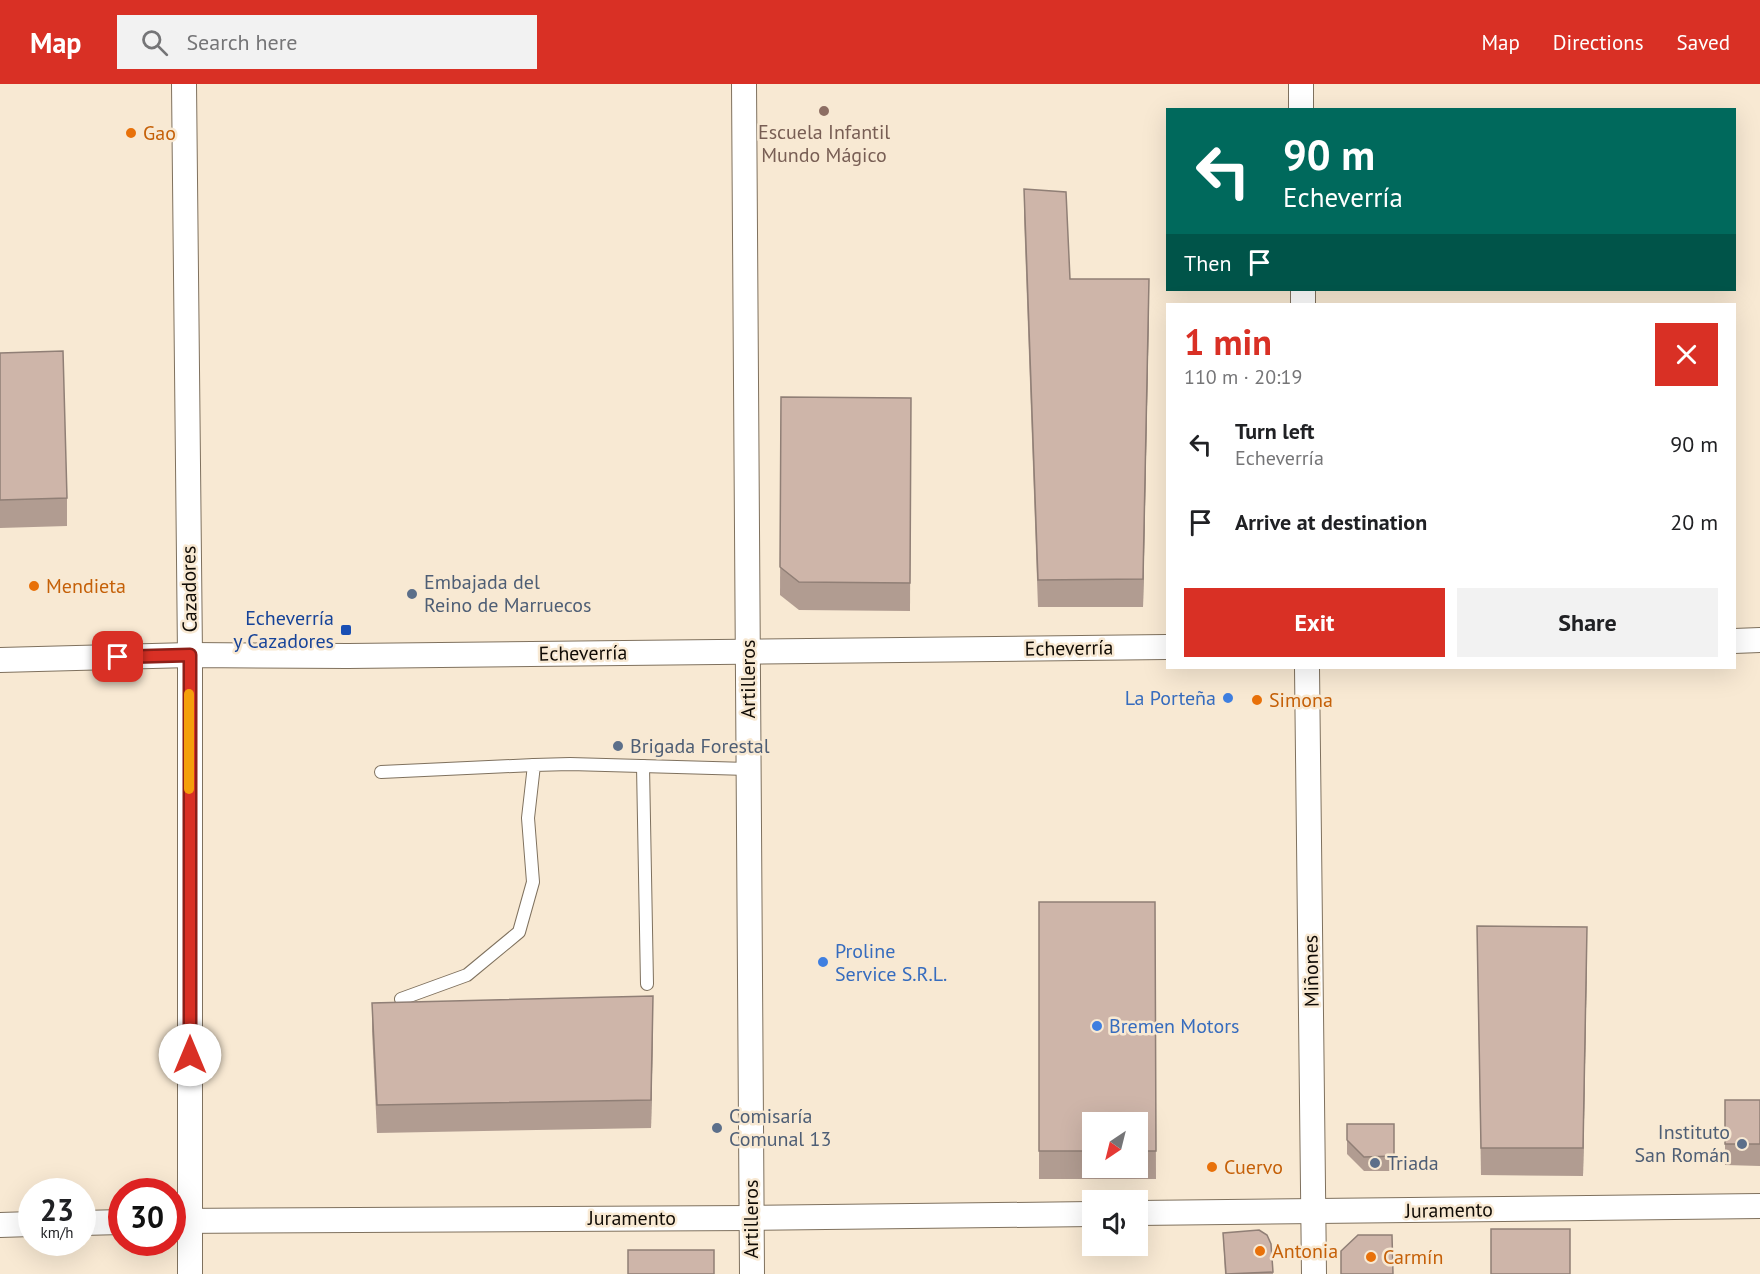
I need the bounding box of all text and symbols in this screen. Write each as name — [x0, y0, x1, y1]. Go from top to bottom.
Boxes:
search box — [117, 15, 537, 69]
text: Map — [30, 24, 81, 61]
icon: search — [138, 26, 171, 59]
text: Search here — [186, 28, 297, 56]
text: Map — [1481, 29, 1520, 56]
text: Directions — [1553, 29, 1644, 56]
text: Saved — [1677, 29, 1730, 56]
marker: Escuela Infantil Mundo Mágico — [817, 104, 831, 118]
place label: Escuela Infantil Mundo Mágico — [758, 119, 890, 168]
place label: Gao — [143, 120, 176, 146]
marker: Gao — [124, 126, 138, 140]
text: 90 m — [1283, 127, 1375, 182]
icon: left — [1184, 132, 1262, 210]
text: Echeverría — [1283, 180, 1403, 214]
icon: arrive — [1243, 246, 1276, 279]
text: Then — [1184, 249, 1231, 277]
text: 1 min — [1184, 318, 1272, 365]
button: close — [1655, 323, 1718, 386]
text: 110 m · 20:19 — [1184, 364, 1302, 390]
text: Turn left — [1235, 417, 1315, 445]
icon: left — [1184, 428, 1217, 461]
text: 90 m — [1670, 430, 1718, 458]
text: Echeverría — [1235, 445, 1324, 471]
icon: arrive — [1184, 506, 1217, 539]
text: Arrive at destination — [1235, 508, 1427, 536]
text: 20 m — [1670, 508, 1718, 536]
street label: Cazadores — [175, 545, 203, 633]
place label: Embajada del Reino de Marruecos — [424, 569, 591, 618]
place label: Mendieta — [46, 573, 126, 599]
marker: Mendieta — [27, 579, 41, 593]
marker: Embajada del Reino de Marruecos — [405, 587, 419, 601]
button: Exit — [1184, 588, 1445, 657]
button: Share — [1457, 588, 1718, 657]
place label: Echeverría y Cazadores — [233, 605, 334, 654]
marker: Echeverría y Cazadores — [339, 623, 353, 637]
pin — [92, 631, 143, 682]
street label: Echeverría — [1024, 634, 1114, 662]
street label: Echeverría — [538, 639, 628, 667]
street label: Artilleros — [735, 639, 761, 719]
icon: arrive — [101, 640, 134, 673]
place label: La Porteña — [1125, 685, 1216, 711]
place label: Simona — [1269, 687, 1333, 713]
marker: La Porteña — [1221, 691, 1235, 705]
marker: Simona — [1250, 693, 1264, 707]
place label: Brigada Forestal — [630, 733, 770, 759]
marker: Brigada Forestal — [611, 739, 625, 753]
street label: Miñones — [1297, 935, 1325, 1007]
place label: Proline Service S.R.L. — [835, 938, 947, 987]
marker: Proline Service S.R.L. — [816, 955, 830, 969]
place label: Bremen Motors — [1109, 1013, 1239, 1039]
marker: Bremen Motors — [1090, 1019, 1104, 1033]
position arrow — [158, 1023, 222, 1087]
place label: Comisaría Comunal 13 — [729, 1103, 831, 1152]
north arrow — [1082, 1112, 1148, 1178]
map controls — [1082, 1112, 1148, 1256]
place label: Instituto San Román — [1634, 1119, 1730, 1168]
marker: Comisaría Comunal 13 — [710, 1121, 724, 1135]
marker: Instituto San Román — [1735, 1137, 1749, 1151]
place label: Triada — [1387, 1150, 1439, 1176]
place label: Cuervo — [1224, 1154, 1283, 1180]
marker: Triada — [1368, 1156, 1382, 1170]
marker: Cuervo — [1205, 1160, 1219, 1174]
speed limit sign: 30 — [108, 1178, 186, 1256]
street label: Artilleros — [738, 1179, 764, 1259]
text: 23 — [40, 1190, 74, 1229]
button: sound — [1082, 1190, 1148, 1256]
street label: Juramento — [1404, 1196, 1493, 1224]
street label: Juramento — [587, 1205, 676, 1231]
text: km/h — [41, 1223, 73, 1242]
place label: Antonia — [1272, 1238, 1338, 1264]
marker: Antonia — [1253, 1244, 1267, 1258]
place label: Carmín — [1383, 1244, 1443, 1270]
marker: Carmín — [1364, 1250, 1378, 1264]

